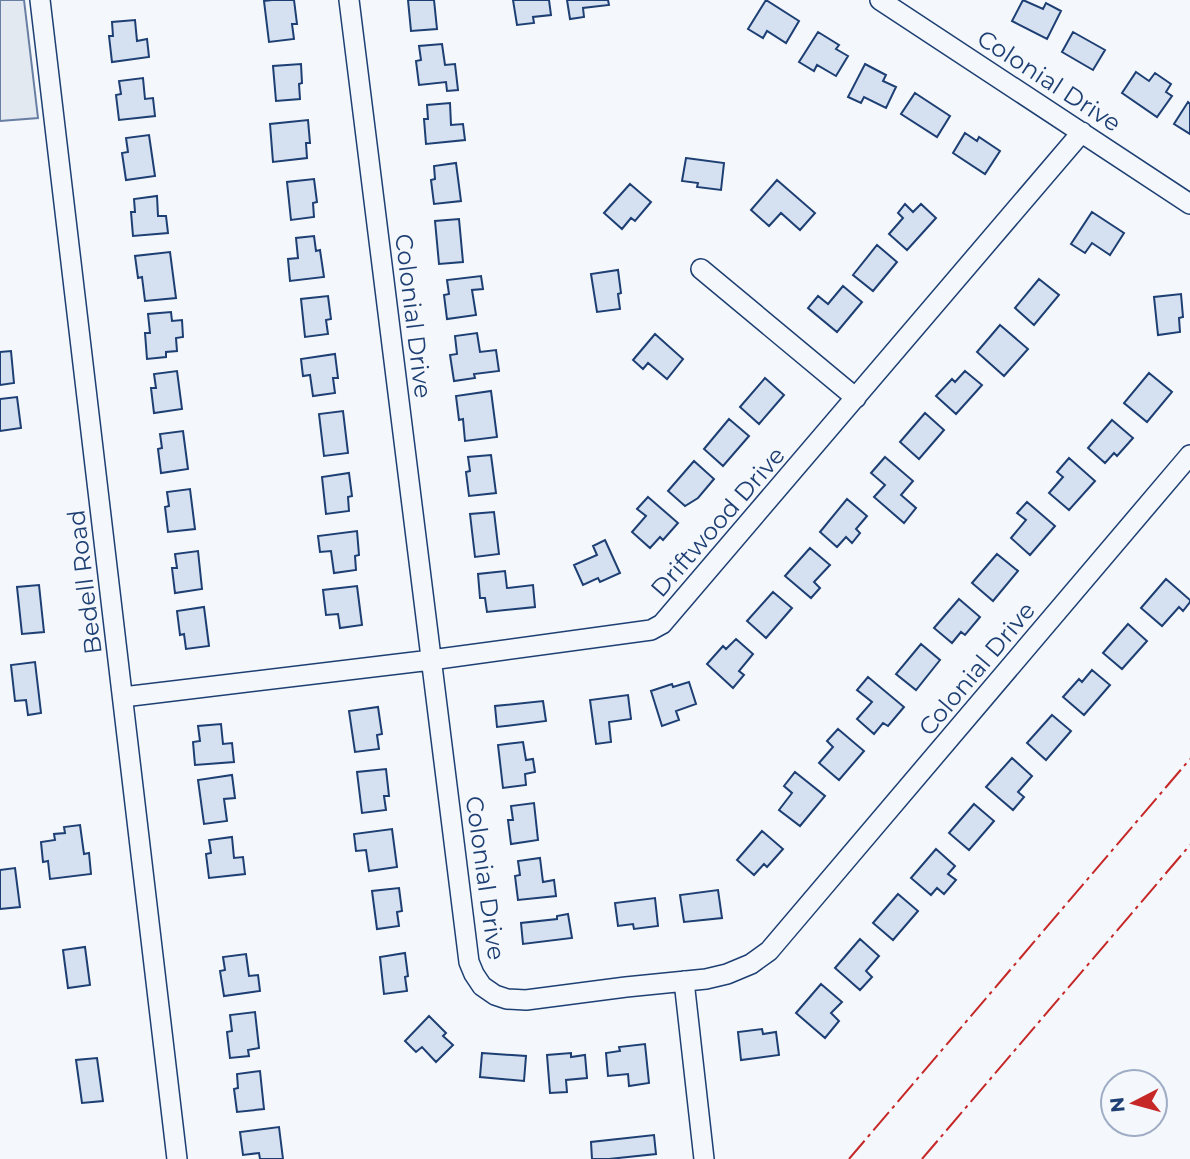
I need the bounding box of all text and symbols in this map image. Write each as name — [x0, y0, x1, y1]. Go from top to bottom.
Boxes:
street label: Colonial Drive — [972, 23, 1127, 138]
street label: Colonial Drive — [389, 232, 438, 400]
street label: Driftwood Drive — [644, 441, 791, 603]
street label: Bedell Road — [61, 508, 108, 656]
street label: Colonial Drive — [912, 596, 1041, 741]
street label: Colonial Drive — [460, 794, 511, 962]
north arrow — [1099, 1068, 1169, 1138]
text: N — [1105, 1096, 1130, 1114]

